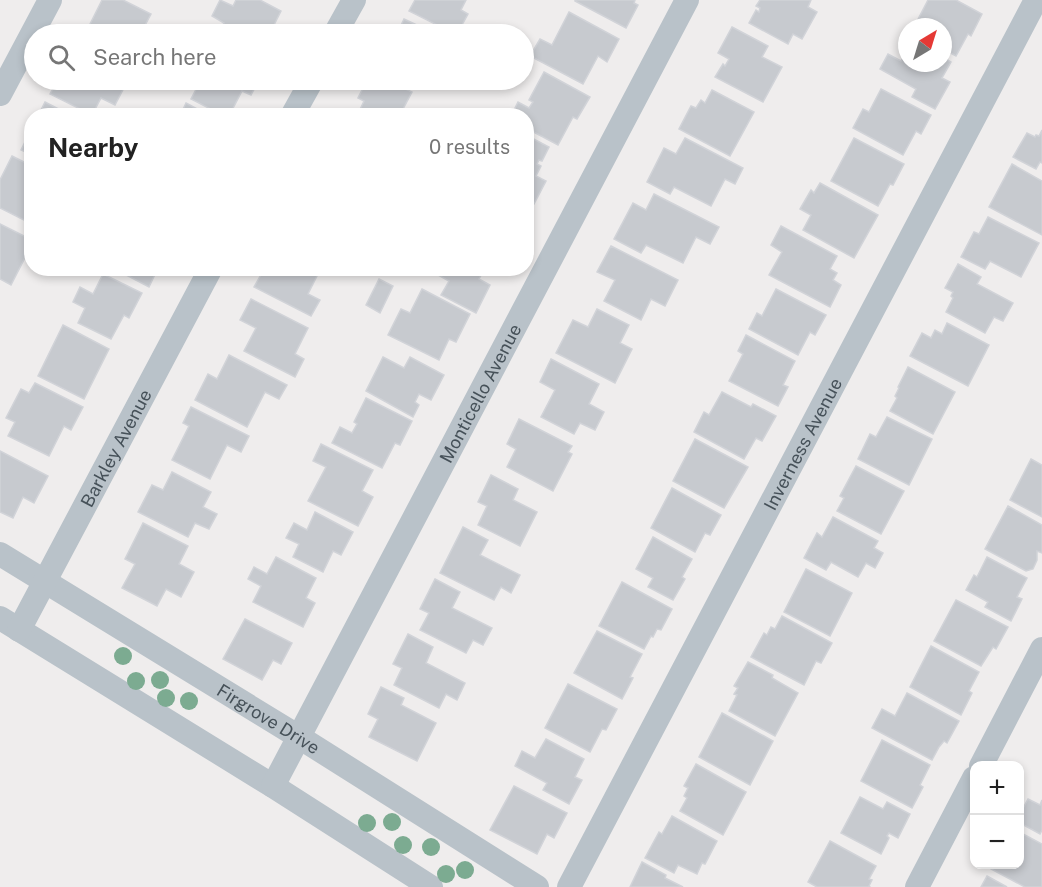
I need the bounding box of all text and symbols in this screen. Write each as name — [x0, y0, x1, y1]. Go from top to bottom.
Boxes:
north arrow — [898, 18, 952, 72]
search box — [24, 24, 534, 90]
icon: search — [45, 41, 78, 74]
text: Search here — [93, 44, 217, 70]
text: Nearby — [48, 132, 138, 163]
text: 0 results — [429, 135, 510, 159]
street label: Monticello Avenue — [435, 320, 525, 466]
street label: Inverness Avenue — [759, 374, 846, 513]
street label: Barkley Avenue — [76, 386, 155, 510]
street label: Firgrove Drive — [213, 679, 324, 758]
map controls — [970, 761, 1024, 869]
button: + — [970, 761, 1024, 815]
button: − — [970, 815, 1024, 869]

